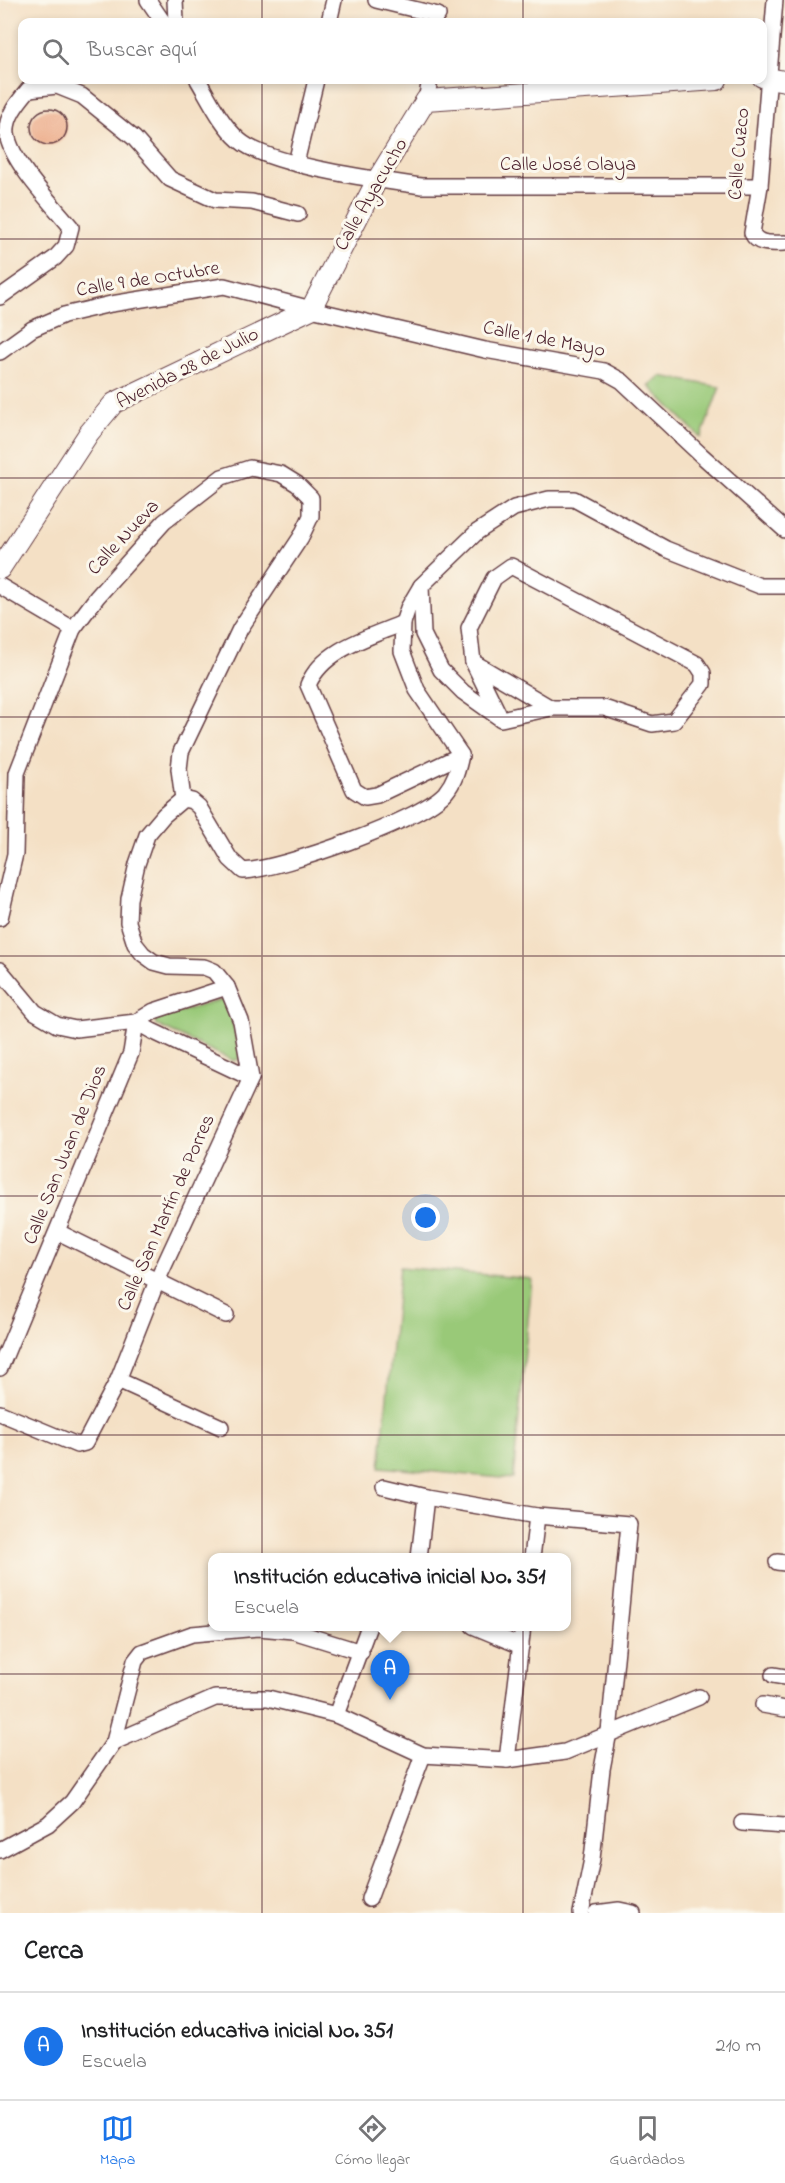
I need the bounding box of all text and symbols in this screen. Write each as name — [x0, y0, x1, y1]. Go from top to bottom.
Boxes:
search box — [18, 18, 767, 84]
icon: search — [39, 35, 72, 68]
text: Buscar aquí — [87, 35, 197, 67]
street label: Calle Cuzco — [722, 107, 758, 201]
street label: Calle Ayacucho — [328, 133, 416, 257]
street label: Calle José Olaya — [500, 151, 636, 180]
street label: Calle 9 de Octubre — [74, 254, 222, 306]
street label: Calle 1 de Mayo — [480, 314, 608, 366]
street label: Avenida 28 de Julio — [112, 321, 264, 417]
street label: Calle Nueva — [81, 493, 167, 583]
street label: Calle San Juan de Dios — [17, 1061, 115, 1249]
street label: Calle San Martín de Porres — [110, 1110, 224, 1316]
your location — [411, 1203, 440, 1232]
popup — [208, 1553, 571, 1631]
text: Institución educativa inicial No. 351 — [233, 1562, 546, 1594]
text: Escuela — [233, 1594, 299, 1623]
pin: A — [370, 1650, 410, 1700]
text: Cerca — [24, 1933, 84, 1971]
text: Institución educativa inicial No. 351 — [81, 2016, 393, 2048]
text: A — [37, 2032, 50, 2061]
text: 210 m — [716, 2032, 761, 2061]
text: Escuela — [81, 2048, 147, 2077]
tab: Mapa — [100, 2112, 135, 2172]
tab: Cómo llegar — [335, 2112, 410, 2172]
tab: Guardados — [609, 2112, 685, 2172]

